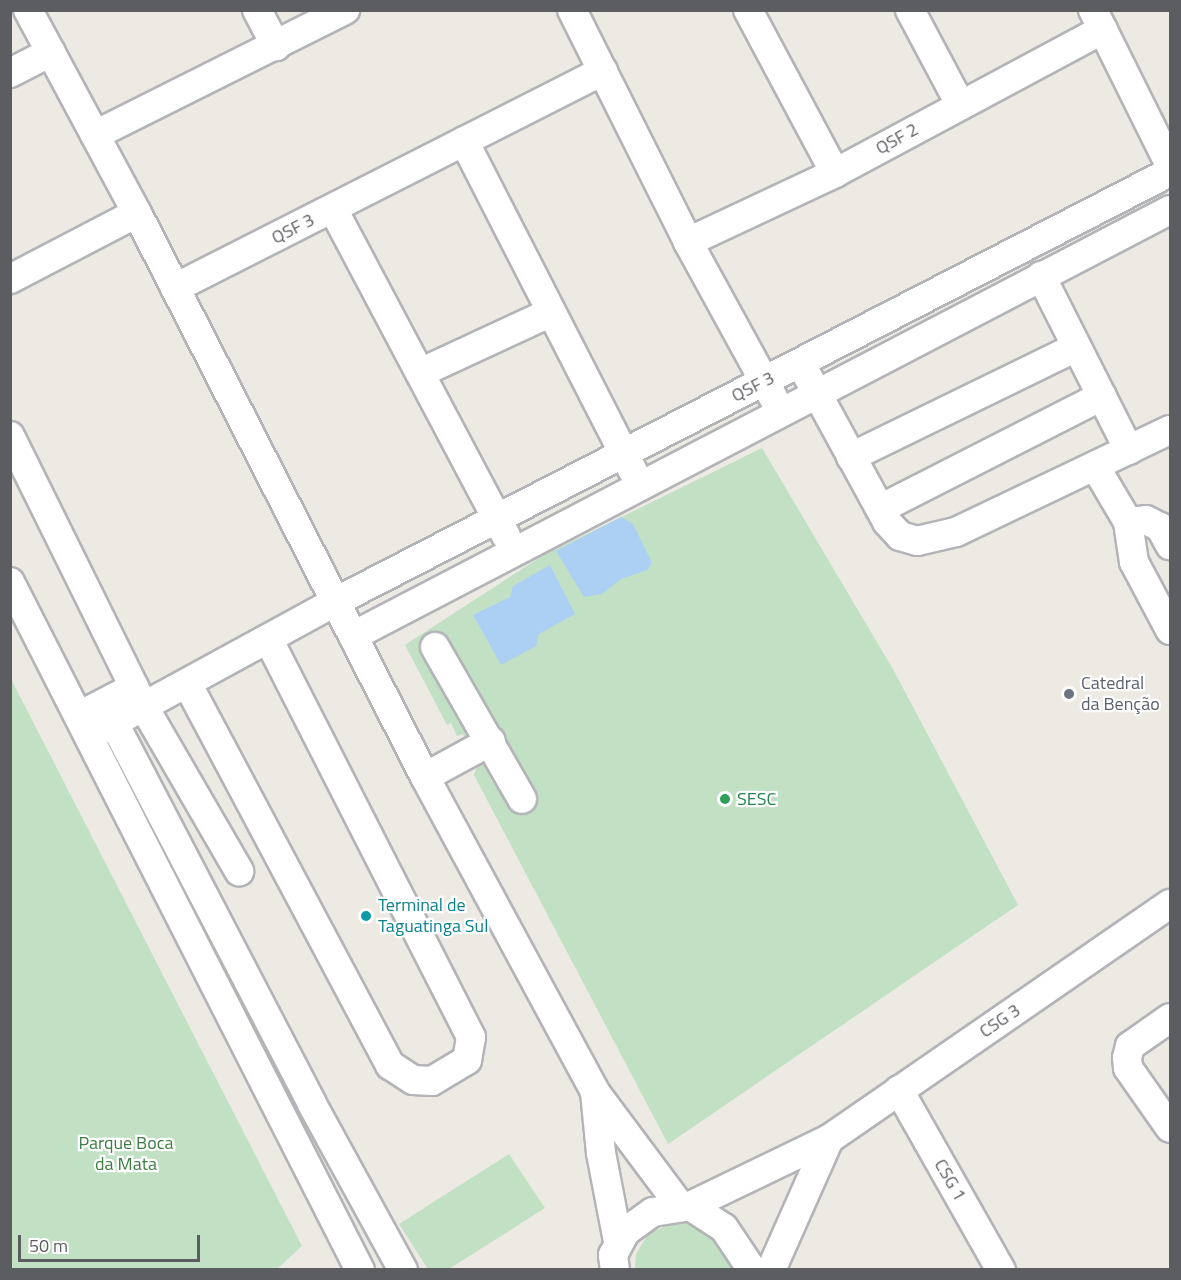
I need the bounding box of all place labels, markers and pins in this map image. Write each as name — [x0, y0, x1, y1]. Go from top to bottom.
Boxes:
place label: Catedral da Benção — [1081, 673, 1160, 716]
marker: Catedral da Benção — [1062, 687, 1076, 701]
place label: SESC — [737, 788, 776, 810]
marker: SESC — [718, 792, 732, 806]
place label: Terminal de Taguatinga Sul — [378, 895, 488, 938]
marker: Terminal de Taguatinga Sul — [359, 909, 373, 923]

